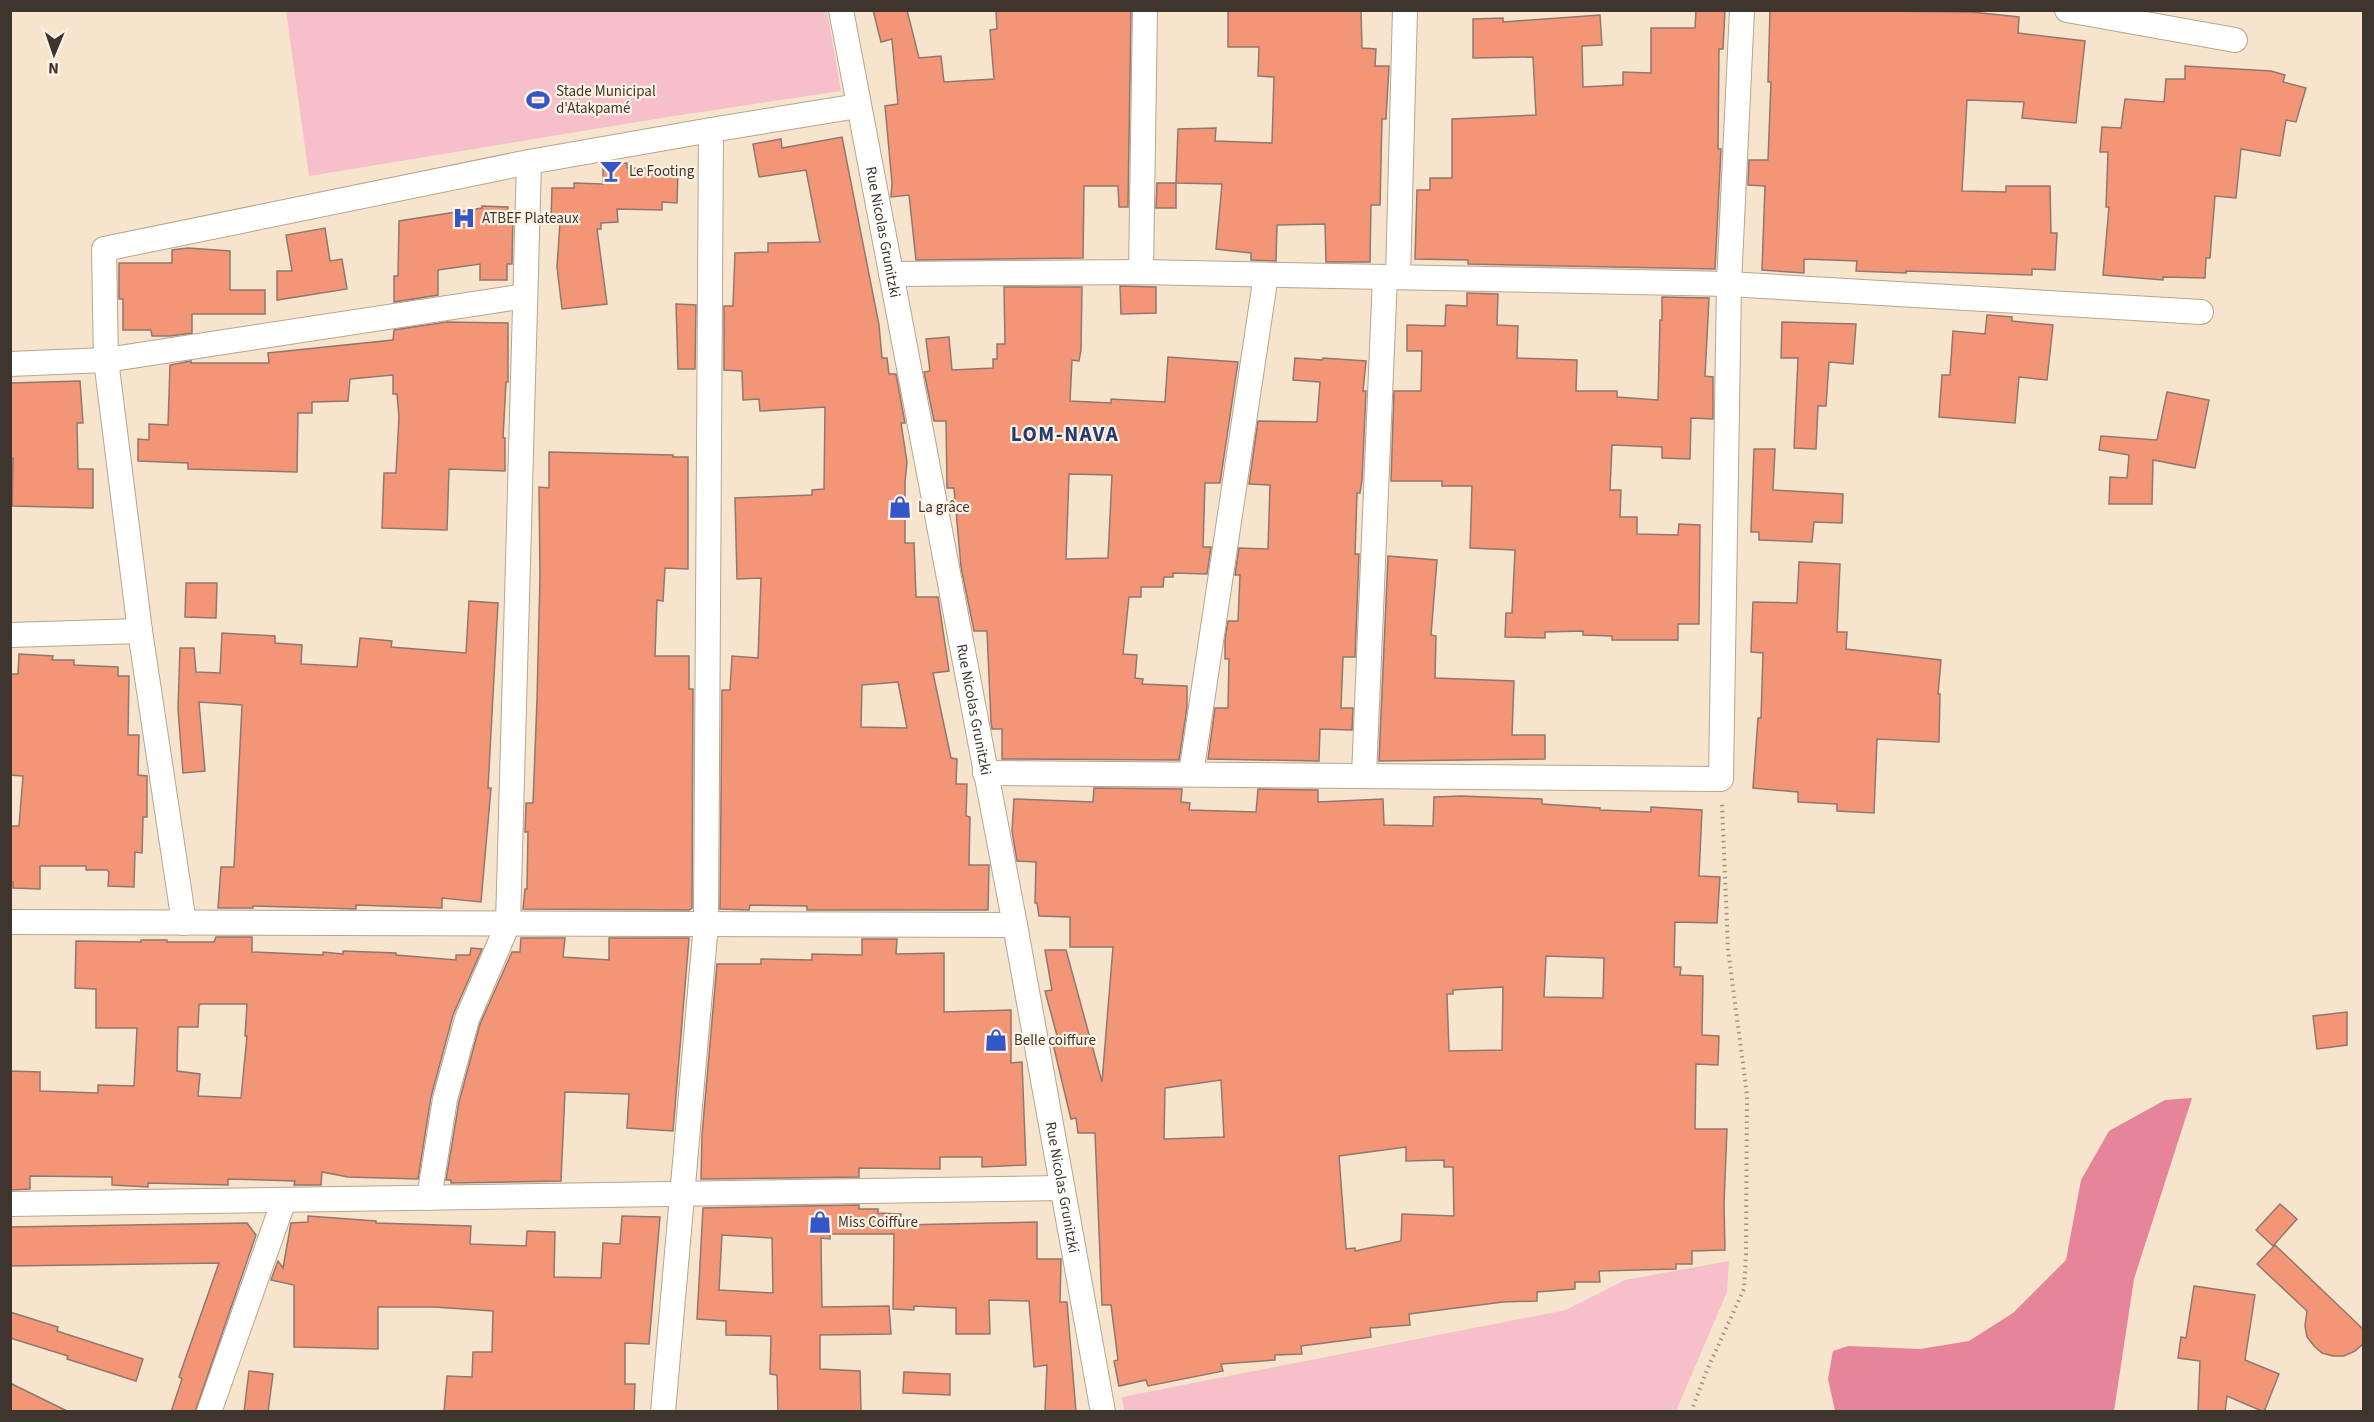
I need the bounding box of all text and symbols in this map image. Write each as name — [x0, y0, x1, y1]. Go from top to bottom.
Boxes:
north arrow — [24, 24, 84, 84]
text: N — [48, 57, 59, 79]
place label: Stade Municipal d'Atakpamé — [556, 81, 656, 119]
sports icon: Stade Municipal d'Atakpamé — [525, 87, 551, 113]
bar icon: Le Footing — [598, 158, 624, 184]
place label: Le Footing — [629, 161, 695, 182]
street label: Rue Nicolas Grunitzki — [860, 165, 906, 299]
hospital icon: ATBEF Plateaux — [451, 205, 477, 231]
place label: ATBEF Plateaux — [482, 208, 579, 229]
district label: LOM-NAVA — [1011, 419, 1119, 449]
shop icon: La grâce — [887, 494, 913, 520]
place label: La grâce — [918, 497, 970, 518]
street label: Rue Nicolas Grunitzki — [951, 642, 997, 777]
shop icon: Belle coiffure — [983, 1027, 1009, 1053]
place label: Belle coiffure — [1014, 1030, 1096, 1051]
street label: Rue Nicolas Grunitzki — [1040, 1120, 1085, 1255]
shop icon: Miss Coiffure — [807, 1209, 833, 1235]
place label: Miss Coiffure — [838, 1212, 918, 1233]

